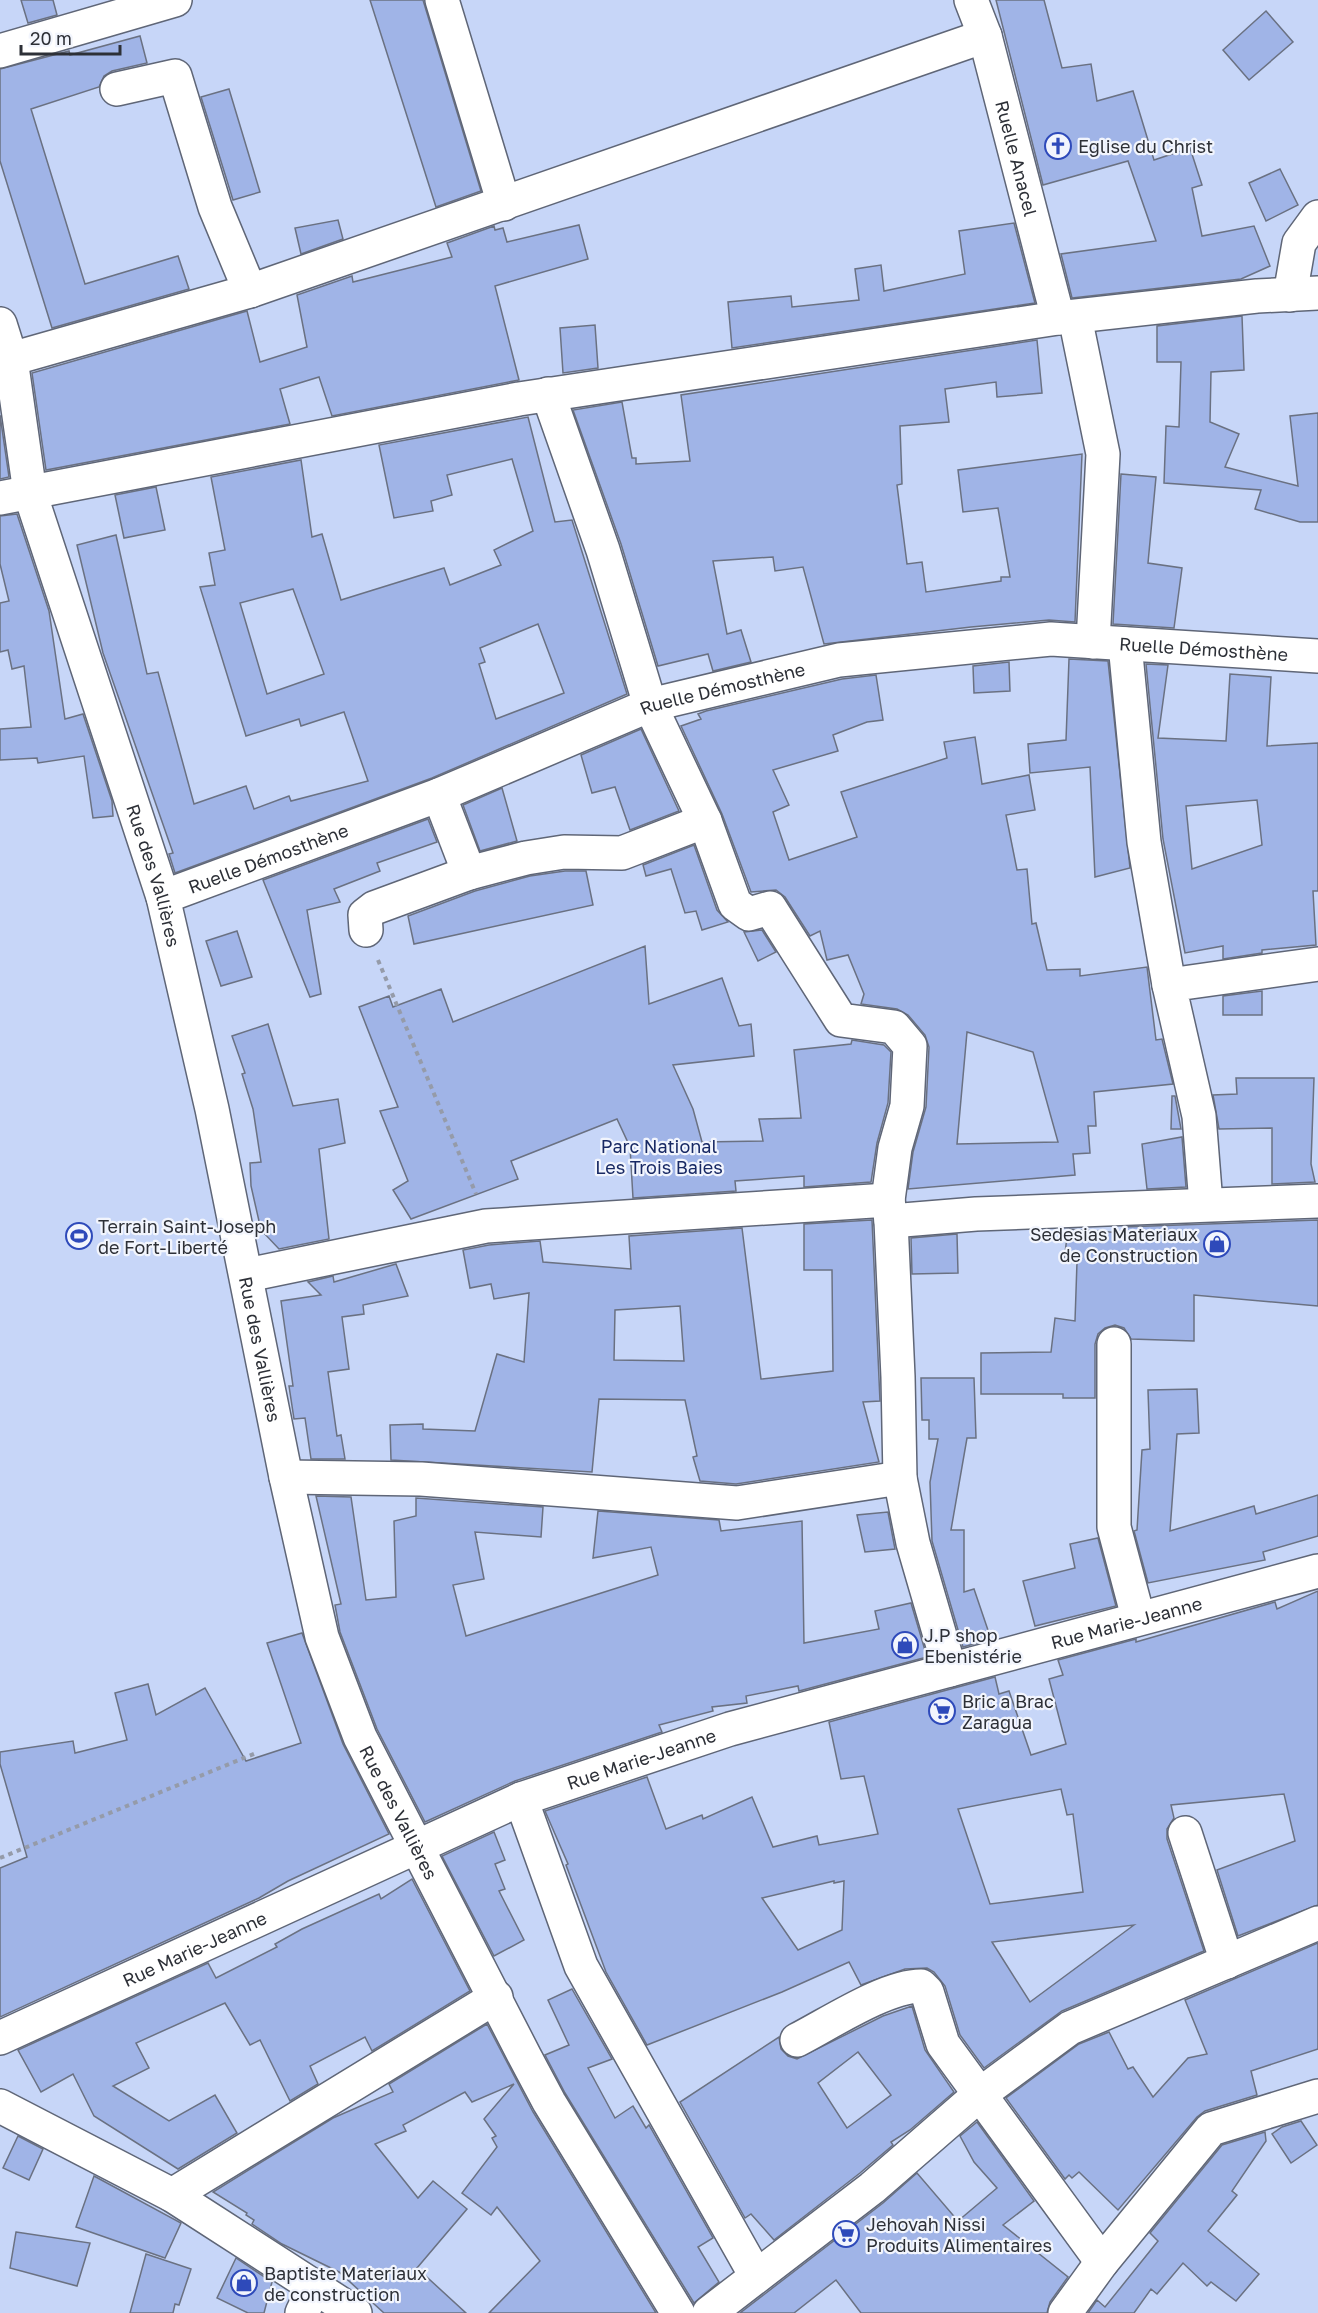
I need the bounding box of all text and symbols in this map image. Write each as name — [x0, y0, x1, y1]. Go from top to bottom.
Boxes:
scale bar — [21, 18, 120, 56]
text: 20 m — [30, 27, 72, 49]
street label: Ruelle Anacel — [991, 98, 1042, 219]
church icon: Eglise du Christ — [1043, 131, 1073, 161]
place label: Eglise du Christ — [1078, 135, 1213, 157]
street label: Ruelle Démosthène — [1119, 632, 1289, 665]
street label: Ruelle Démosthène — [636, 657, 807, 719]
street label: Rue des Vallières — [122, 801, 185, 949]
street label: Ruelle Démosthène — [185, 819, 351, 898]
park label: Parc National Les Trois Baies — [595, 1135, 723, 1178]
place label: Terrain Saint-Joseph de Fort-Liberté — [98, 1215, 276, 1258]
sports icon: Terrain Saint-Joseph de Fort-Liberté — [64, 1221, 94, 1251]
place label: Sedesias Materiaux de Construction — [1030, 1223, 1198, 1266]
shop icon: Sedesias Materiaux de Construction — [1202, 1229, 1232, 1259]
street label: Rue des Vallières — [235, 1274, 286, 1424]
street label: Rue Marie-Jeanne — [1048, 1592, 1204, 1653]
place label: J.P shop Ebenistérie — [924, 1624, 1022, 1667]
shop icon: J.P shop Ebenistérie — [890, 1630, 920, 1660]
place label: Bric a Brac Zaragua — [962, 1690, 1054, 1733]
supermarket icon: Bric a Brac Zaragua — [927, 1696, 957, 1726]
street label: Rue Marie-Jeanne — [564, 1724, 719, 1794]
street label: Rue des Vallières — [355, 1741, 443, 1883]
street label: Rue Marie-Jeanne — [119, 1906, 270, 1991]
place label: Jehovah Nissi Produits Alimentaires — [866, 2213, 1052, 2256]
supermarket icon: Jehovah Nissi Produits Alimentaires — [831, 2219, 861, 2249]
place label: Baptiste Materiaux de construction — [264, 2262, 427, 2305]
shop icon: Baptiste Materiaux de construction — [229, 2268, 259, 2298]

